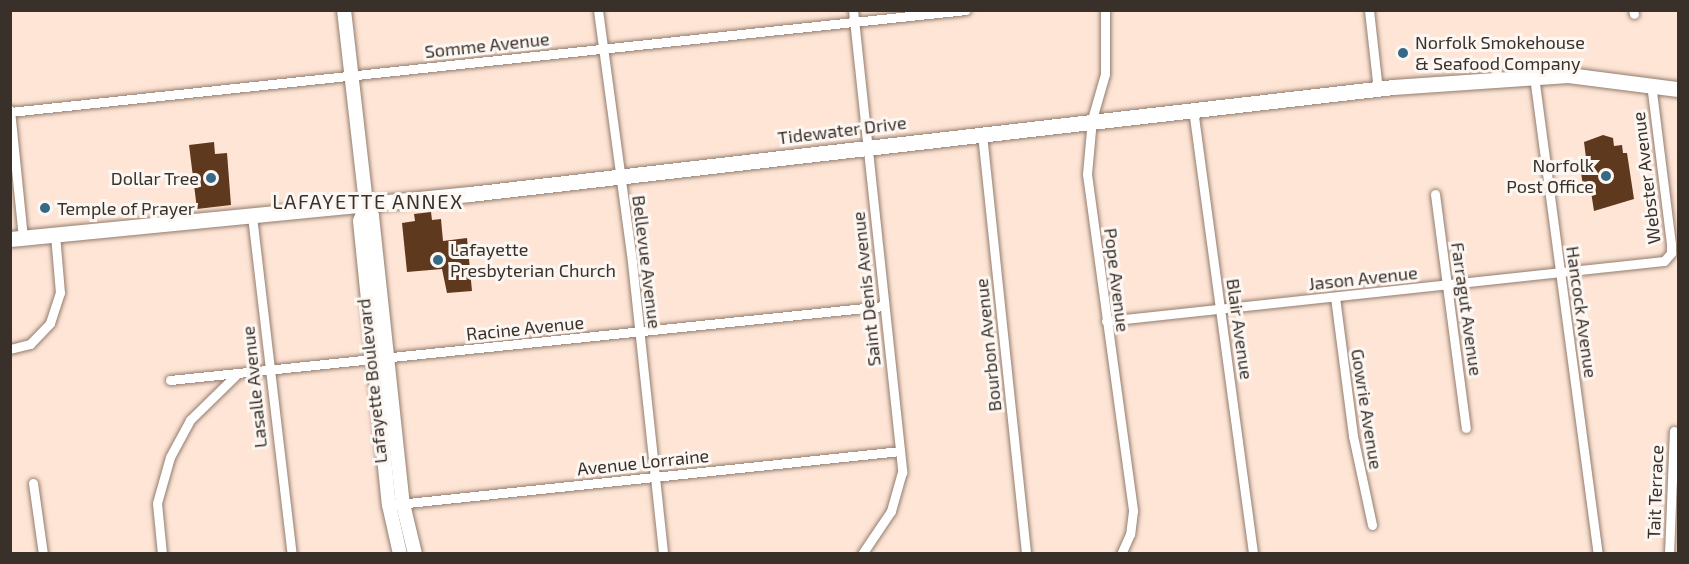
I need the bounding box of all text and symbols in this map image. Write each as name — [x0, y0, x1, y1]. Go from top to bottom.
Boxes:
street label: Somme Avenue — [423, 28, 551, 62]
place label: Norfolk Smokehouse & Seafood Company — [1415, 32, 1585, 74]
marker: Norfolk Smokehouse & Seafood Company — [1396, 46, 1410, 60]
street label: Webster Avenue — [1627, 110, 1665, 246]
street label: Tidewater Drive — [776, 111, 908, 149]
place label: Norfolk Post Office — [1506, 155, 1594, 198]
place label: Dollar Tree — [110, 167, 199, 189]
marker: Norfolk Post Office — [1599, 169, 1613, 183]
marker: Dollar Tree — [204, 171, 218, 185]
district label: LAFAYETTE ANNEX — [272, 189, 464, 213]
street label: Bellevue Avenue — [628, 194, 666, 330]
place label: Temple of Prayer — [57, 197, 195, 219]
marker: Temple of Prayer — [38, 201, 52, 215]
street label: Saint Denis Avenue — [847, 210, 885, 368]
street label: Pope Avenue — [1100, 226, 1134, 334]
place label: Lafayette Presbyterian Church — [450, 239, 616, 282]
street label: Farragut Avenue — [1447, 241, 1487, 377]
street label: Hancock Avenue — [1562, 244, 1602, 380]
marker: Lafayette Presbyterian Church — [431, 253, 445, 267]
street label: Jason Avenue — [1307, 262, 1419, 294]
street label: Bourbon Avenue — [970, 277, 1006, 413]
street label: Blair Avenue — [1222, 277, 1258, 381]
street label: Lafayette Boulevard — [353, 298, 391, 464]
street label: Racine Avenue — [465, 311, 585, 345]
street label: Lasalle Avenue — [237, 325, 271, 449]
street label: Gowrie Avenue — [1347, 347, 1387, 471]
street label: Avenue Lorraine — [576, 444, 710, 480]
street label: Tait Terrace — [1643, 444, 1667, 540]

